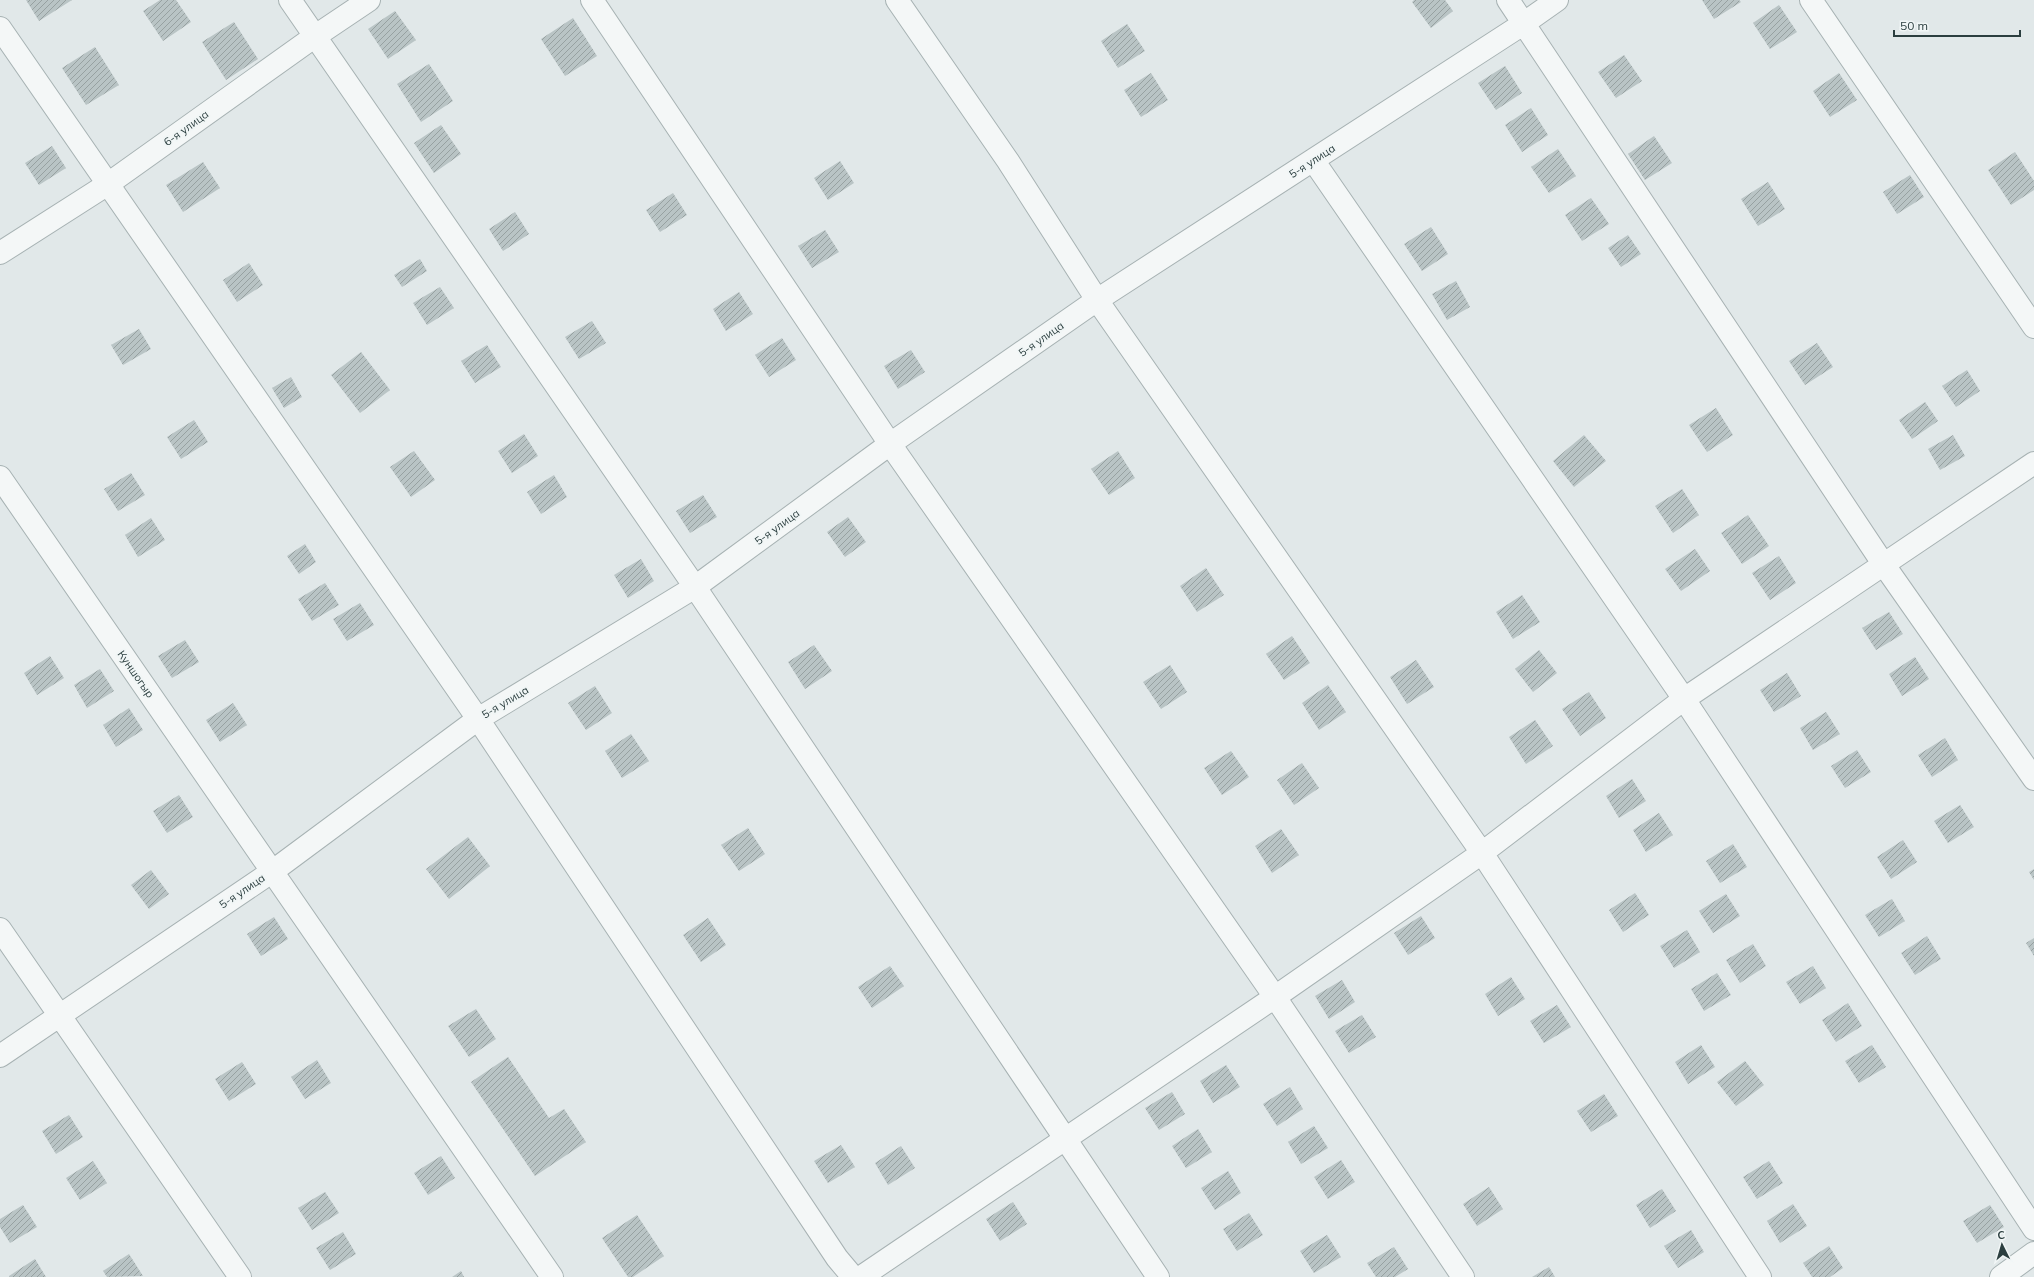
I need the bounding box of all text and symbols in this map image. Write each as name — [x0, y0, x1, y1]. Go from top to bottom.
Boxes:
scale bar — [1894, 12, 2020, 38]
text: 50 m — [1900, 18, 1928, 33]
street label: 6-я улица — [161, 107, 211, 149]
street label: 5-я улица — [1286, 141, 1338, 181]
street label: 5-я улица — [1016, 318, 1066, 360]
street label: 5-я улица — [752, 506, 802, 548]
street label: Куншогыр — [115, 648, 158, 701]
street label: 5-я улица — [479, 683, 531, 721]
street label: 5-я улица — [216, 871, 268, 911]
north arrow — [1982, 1225, 2022, 1265]
text: С — [1997, 1228, 2006, 1242]

